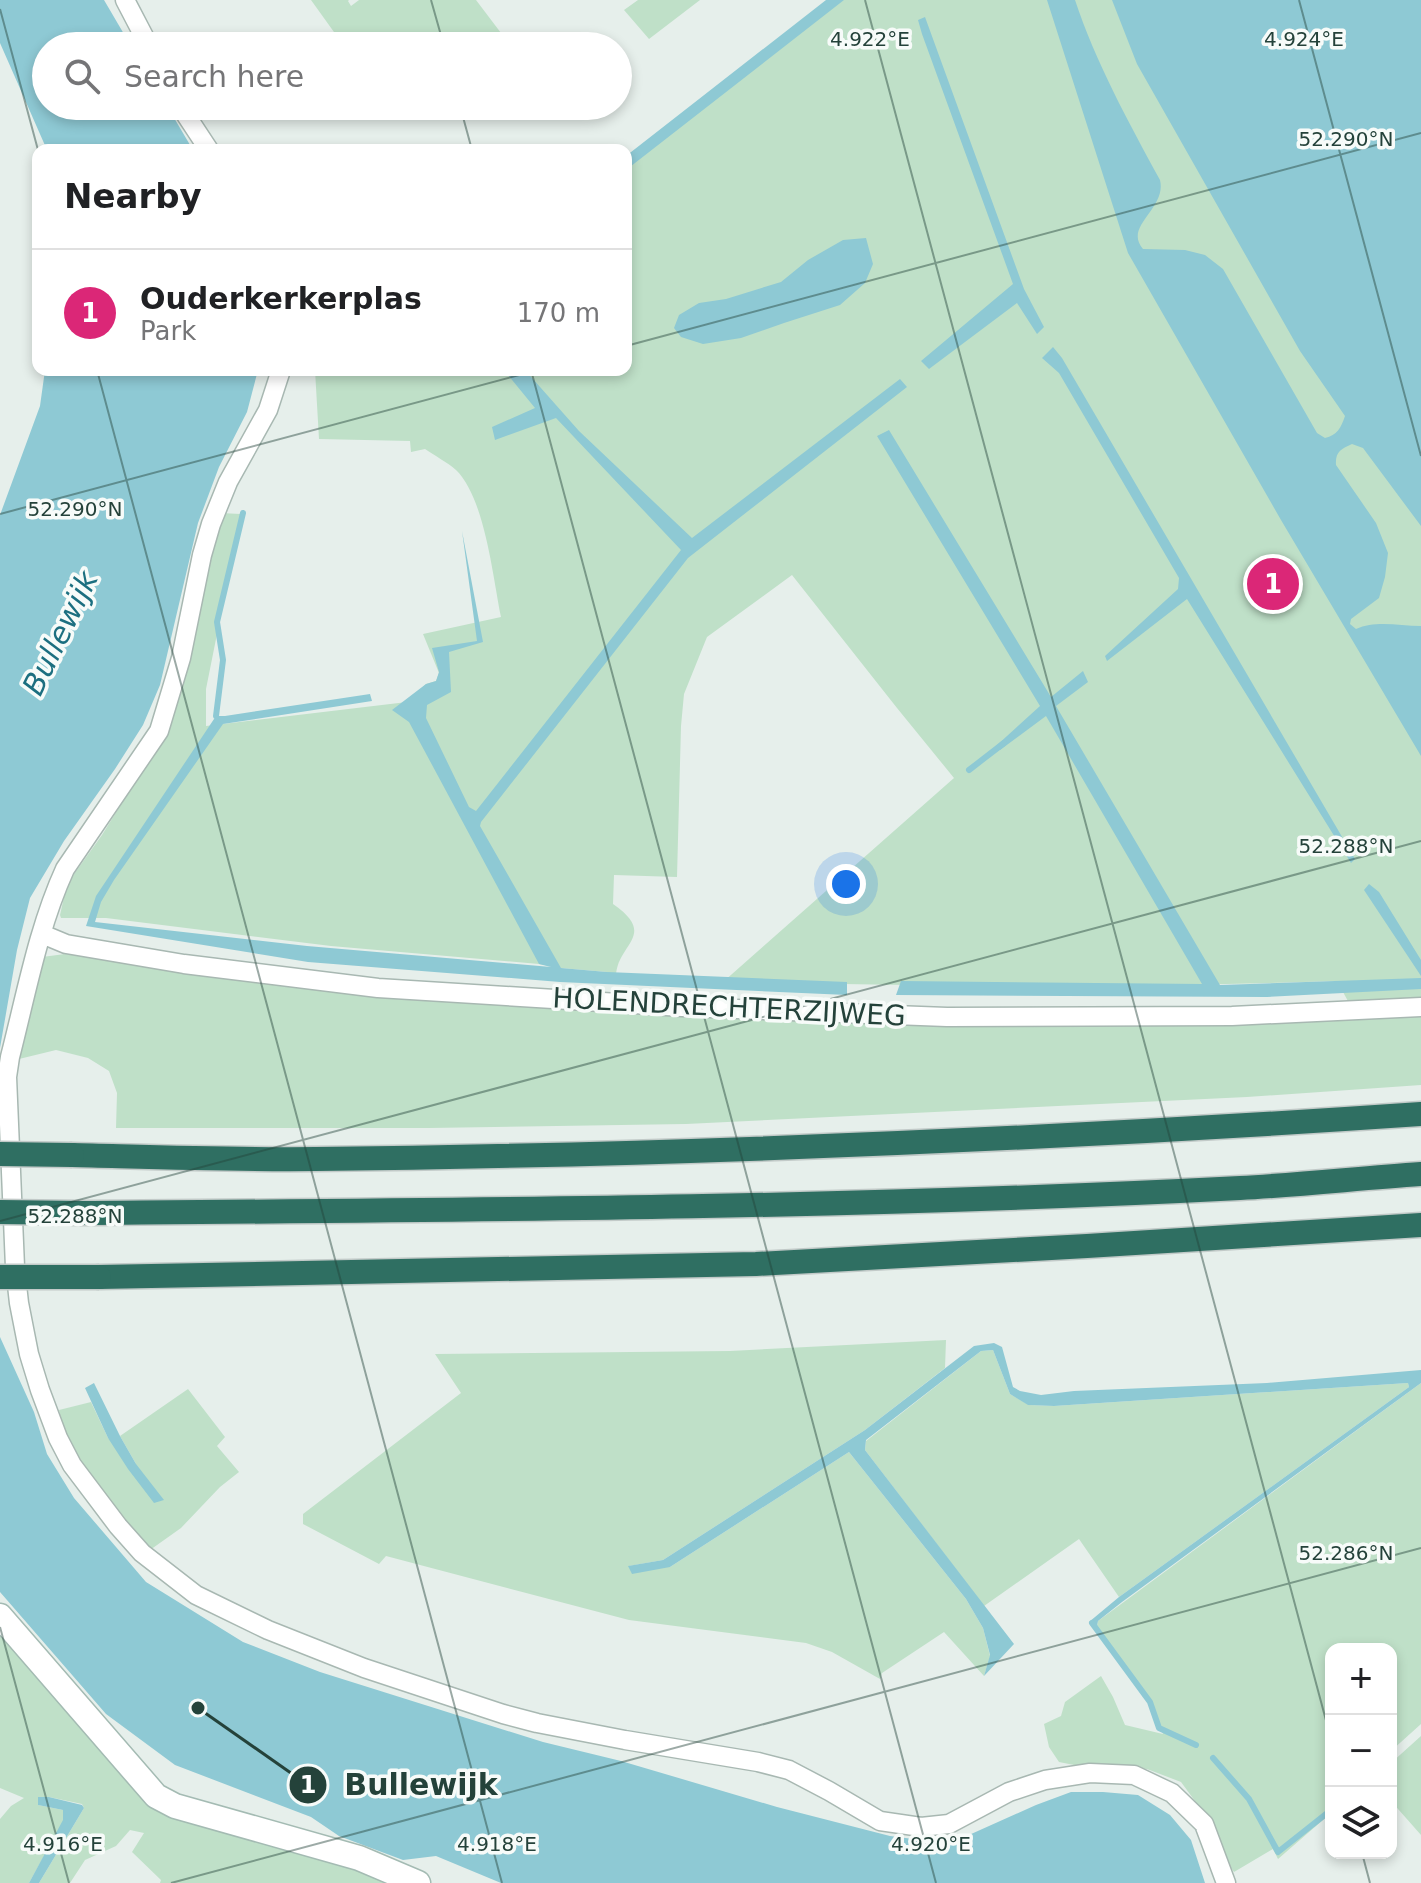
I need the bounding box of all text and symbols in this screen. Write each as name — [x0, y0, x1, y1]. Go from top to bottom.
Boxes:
text: 4.922°E — [830, 27, 910, 51]
text: 4.924°E — [1264, 27, 1344, 51]
search box — [32, 32, 632, 120]
icon: search — [60, 54, 104, 98]
text: Search here — [124, 59, 304, 94]
text: 52.290°N — [1299, 127, 1393, 151]
text: Nearby — [64, 176, 202, 216]
text: Ouderkerkerplas — [140, 281, 422, 316]
text: 1 — [81, 298, 99, 328]
text: 170 m — [517, 298, 600, 328]
text: Park — [140, 316, 196, 346]
text: 52.290°N — [28, 497, 122, 521]
pin: 1 — [1247, 554, 1299, 614]
water label: Bullewijk — [15, 564, 106, 701]
text: 52.288°N — [1299, 834, 1393, 858]
your location — [826, 864, 866, 904]
street label: HOLENDRECHTERZIJWEG — [552, 981, 906, 1033]
text: 52.288°N — [28, 1204, 122, 1228]
text: 52.286°N — [1299, 1541, 1393, 1565]
map controls — [1325, 1643, 1397, 1859]
button: + — [1325, 1643, 1397, 1715]
button: − — [1325, 1715, 1397, 1787]
callout: Bullewijk — [288, 1758, 513, 1812]
text: Bullewijk — [344, 1767, 499, 1802]
text: 1 — [300, 1771, 316, 1799]
button: layers — [1325, 1787, 1397, 1859]
text: 4.916°E — [23, 1832, 103, 1856]
text: 4.918°E — [457, 1832, 537, 1856]
text: 4.920°E — [891, 1832, 971, 1856]

